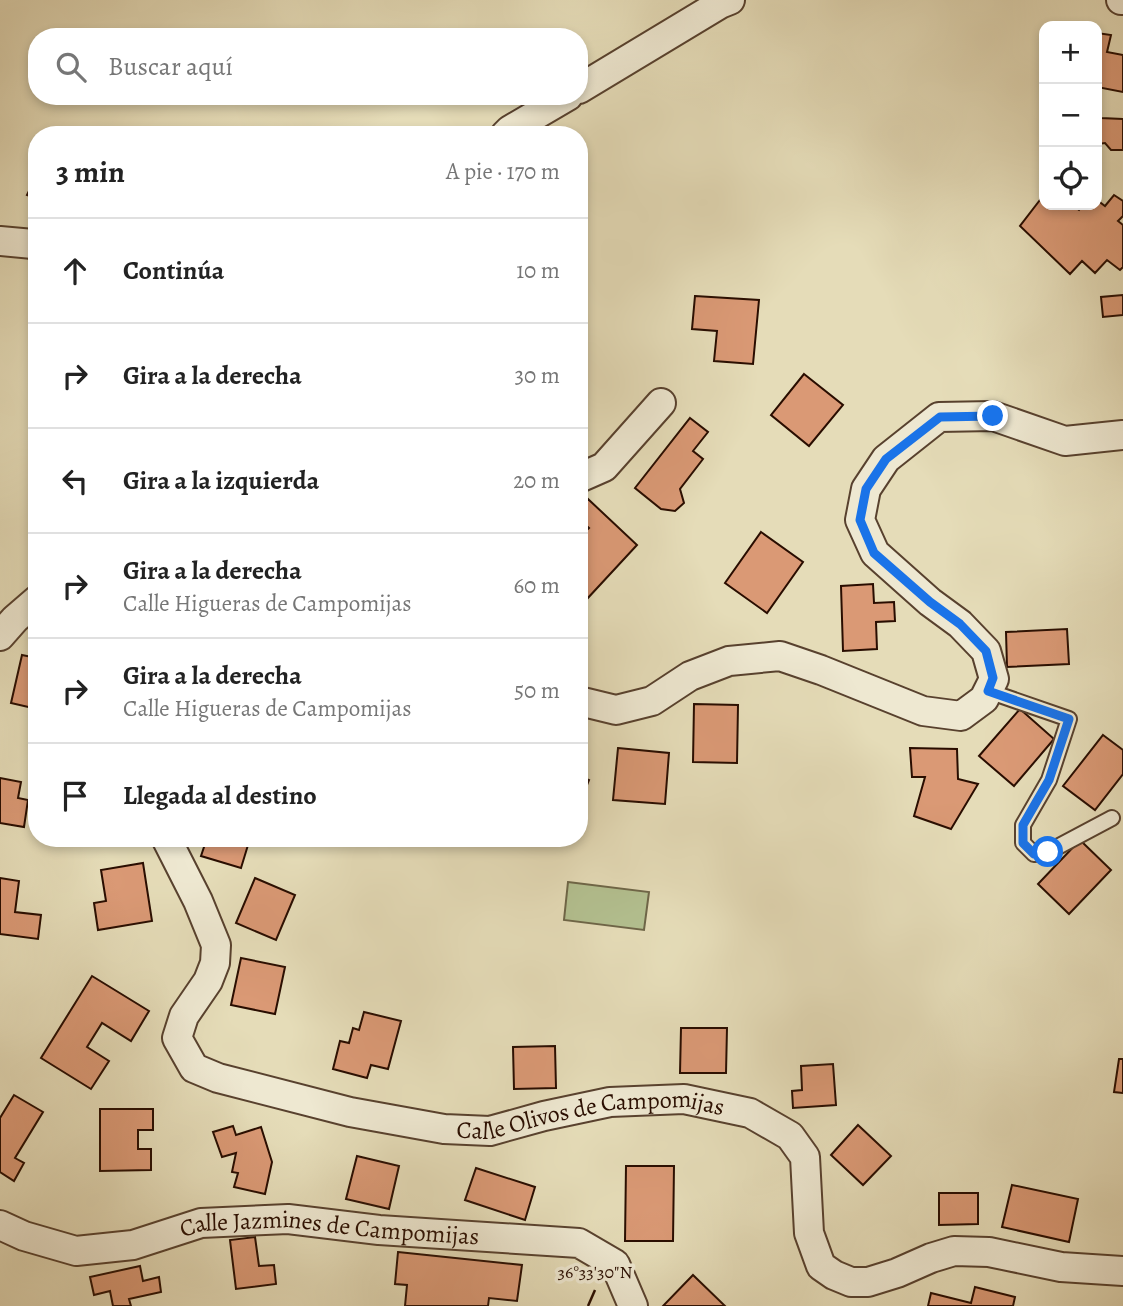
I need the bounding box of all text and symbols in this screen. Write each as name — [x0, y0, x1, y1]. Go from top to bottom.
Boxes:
map controls — [1039, 21, 1102, 210]
button: + — [1039, 21, 1102, 84]
search box — [28, 28, 588, 105]
icon: search — [52, 48, 90, 86]
text: Buscar aquí — [108, 49, 233, 84]
button: − — [1039, 84, 1102, 147]
button: locate — [1039, 147, 1102, 210]
text: 3 min — [56, 152, 125, 192]
text: A pie · 170 m — [446, 156, 560, 187]
icon: ahead — [56, 252, 94, 290]
text: Continúa — [123, 253, 224, 288]
text: 10 m — [516, 255, 560, 286]
icon: right — [56, 357, 94, 395]
text: Gira a la derecha — [123, 358, 302, 393]
text: 30 m — [514, 360, 560, 391]
route end — [977, 400, 1008, 431]
icon: left — [56, 462, 94, 500]
text: Gira a la izquierda — [123, 463, 319, 498]
text: 20 m — [513, 465, 560, 496]
text: Gira a la derecha — [123, 553, 302, 588]
icon: right — [56, 567, 94, 605]
text: 60 m — [513, 570, 560, 601]
text: Calle Higueras de Campomijas — [123, 588, 412, 619]
text: Gira a la derecha — [123, 658, 302, 693]
icon: right — [56, 672, 94, 710]
text: 50 m — [514, 675, 560, 706]
text: Calle Higueras de Campomijas — [123, 693, 412, 724]
icon: arrive — [56, 777, 94, 815]
text: Llegada al destino — [123, 778, 317, 813]
route start — [1032, 836, 1063, 867]
street label: Calle Olivos de Campomijas — [456, 1083, 728, 1147]
street label: Calle Jazmines de Campomijas — [175, 1203, 480, 1252]
text: 36°33'30"N — [558, 1260, 632, 1284]

